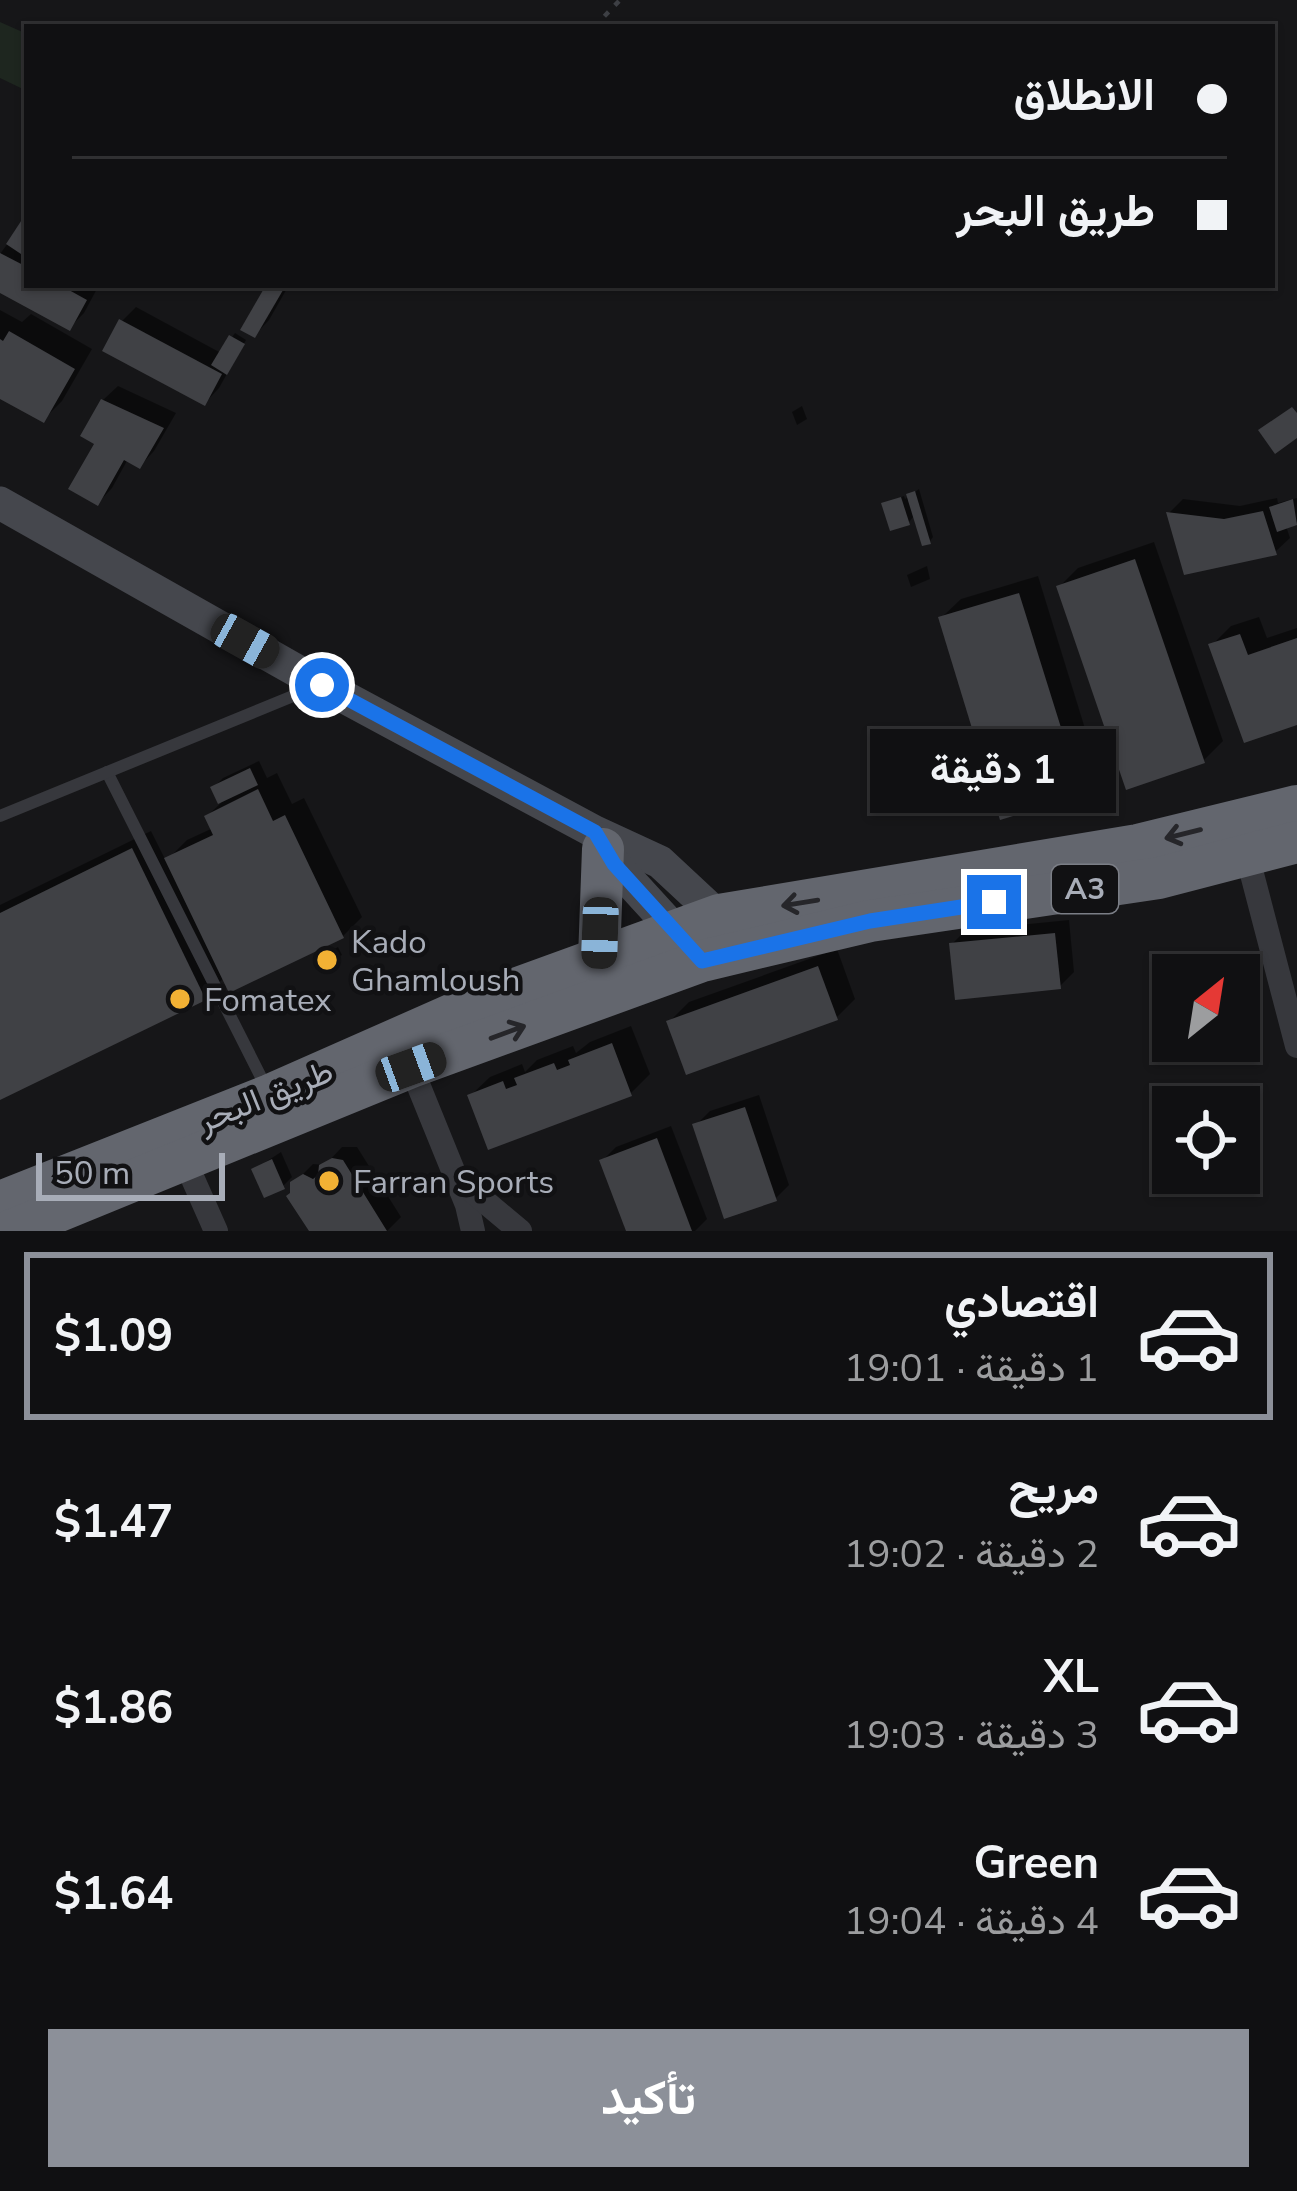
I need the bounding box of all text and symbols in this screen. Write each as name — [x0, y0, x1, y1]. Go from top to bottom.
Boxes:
text: الانطلاق — [1014, 65, 1155, 126]
text: طريق البحر — [956, 181, 1155, 242]
car — [205, 608, 285, 674]
route start — [295, 658, 349, 712]
callout: 1 دقيقة — [871, 728, 1117, 812]
text: 1 دقيقة — [930, 744, 1056, 797]
one-way arrow — [1165, 824, 1203, 846]
road number: A3 — [1052, 865, 1118, 913]
route end — [967, 875, 1021, 929]
one-way arrow — [781, 892, 820, 915]
car — [581, 896, 619, 970]
place label: Kado Ghamloush — [351, 920, 521, 1003]
marker: Kado Ghamloush — [314, 947, 340, 973]
north arrow — [1152, 954, 1260, 1062]
map controls — [1152, 954, 1260, 1194]
place label: Fomatex — [204, 978, 332, 1023]
marker: Fomatex — [167, 986, 193, 1012]
one-way arrow — [489, 1020, 526, 1041]
car — [371, 1038, 451, 1096]
street label: طريق البحر — [190, 1049, 340, 1144]
button: locate — [1152, 1086, 1260, 1194]
scale bar — [36, 1147, 225, 1200]
text: 50 m — [54, 1151, 130, 1196]
place label: Farran Sports — [353, 1160, 554, 1205]
marker: Farran Sports — [316, 1168, 342, 1194]
text: اقتصادي — [944, 1272, 1099, 1333]
icon: car — [1135, 1282, 1243, 1390]
text: $1.09 — [54, 1306, 173, 1367]
text: 1 دقيقة · 19:01 — [844, 1342, 1099, 1395]
text: مريح — [1008, 1458, 1099, 1519]
icon: car — [1135, 1468, 1243, 1576]
text: $1.47 — [54, 1492, 173, 1553]
text: 2 دقيقة · 19:02 — [844, 1528, 1099, 1581]
text: XL — [1043, 1647, 1099, 1708]
icon: car — [1135, 1654, 1243, 1762]
text: $1.86 — [54, 1678, 173, 1739]
text: 3 دقيقة · 19:03 — [844, 1709, 1099, 1762]
text: Green — [973, 1833, 1099, 1894]
icon: car — [1135, 1840, 1243, 1948]
text: $1.64 — [54, 1864, 173, 1925]
text: 4 دقيقة · 19:04 — [844, 1895, 1099, 1948]
button: تأكيد — [48, 2029, 1249, 2167]

